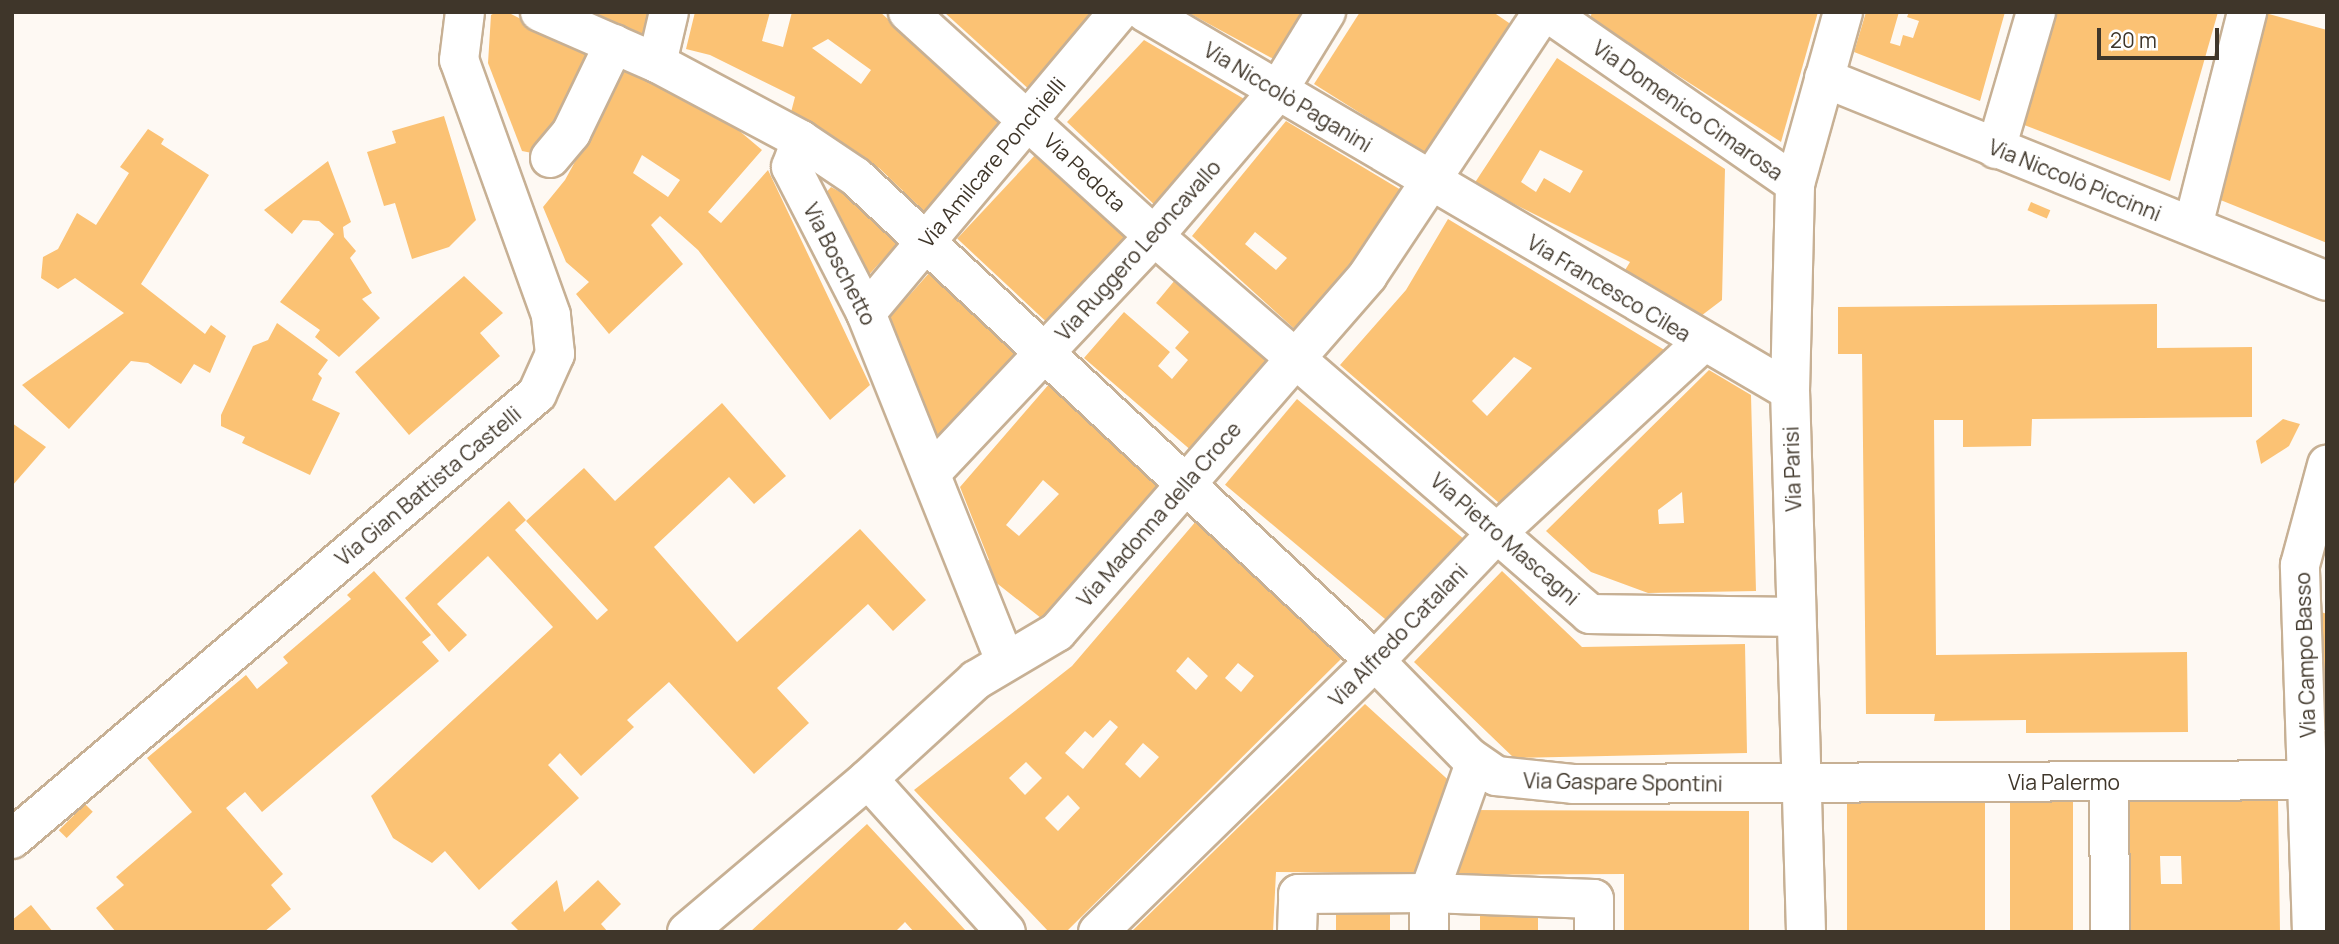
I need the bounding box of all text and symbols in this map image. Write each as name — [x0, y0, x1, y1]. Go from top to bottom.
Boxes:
scale bar — [2101, 14, 2224, 58]
text: 20 m — [2110, 26, 2157, 54]
street label: Via Domenico Cimarosa — [1588, 35, 1788, 185]
street label: Via Niccolò Paganini — [1199, 37, 1377, 157]
street label: Via Amilcare Ponchielli — [913, 72, 1071, 252]
street label: Via Pedota — [1039, 128, 1131, 216]
street label: Via Niccolò Piccinni — [1985, 134, 2165, 226]
street label: Via Ruggero Leoncavallo — [1050, 154, 1226, 346]
street label: Via Boschetto — [798, 199, 882, 329]
street label: Via Francesco Cilea — [1523, 229, 1695, 347]
street label: Via Gian Battista Castelli — [330, 401, 526, 571]
street label: Via Madonna della Croce — [1072, 416, 1246, 612]
street label: Via Parisi — [1778, 426, 1806, 512]
street label: Via Pietro Mascagni — [1426, 468, 1584, 610]
street label: Via Alfredo Catalani — [1324, 559, 1472, 711]
street label: Via Campo Basso — [2290, 572, 2320, 738]
street label: Via Gaspare Spontini — [1523, 768, 1723, 796]
street label: Via Palermo — [2008, 769, 2120, 795]

